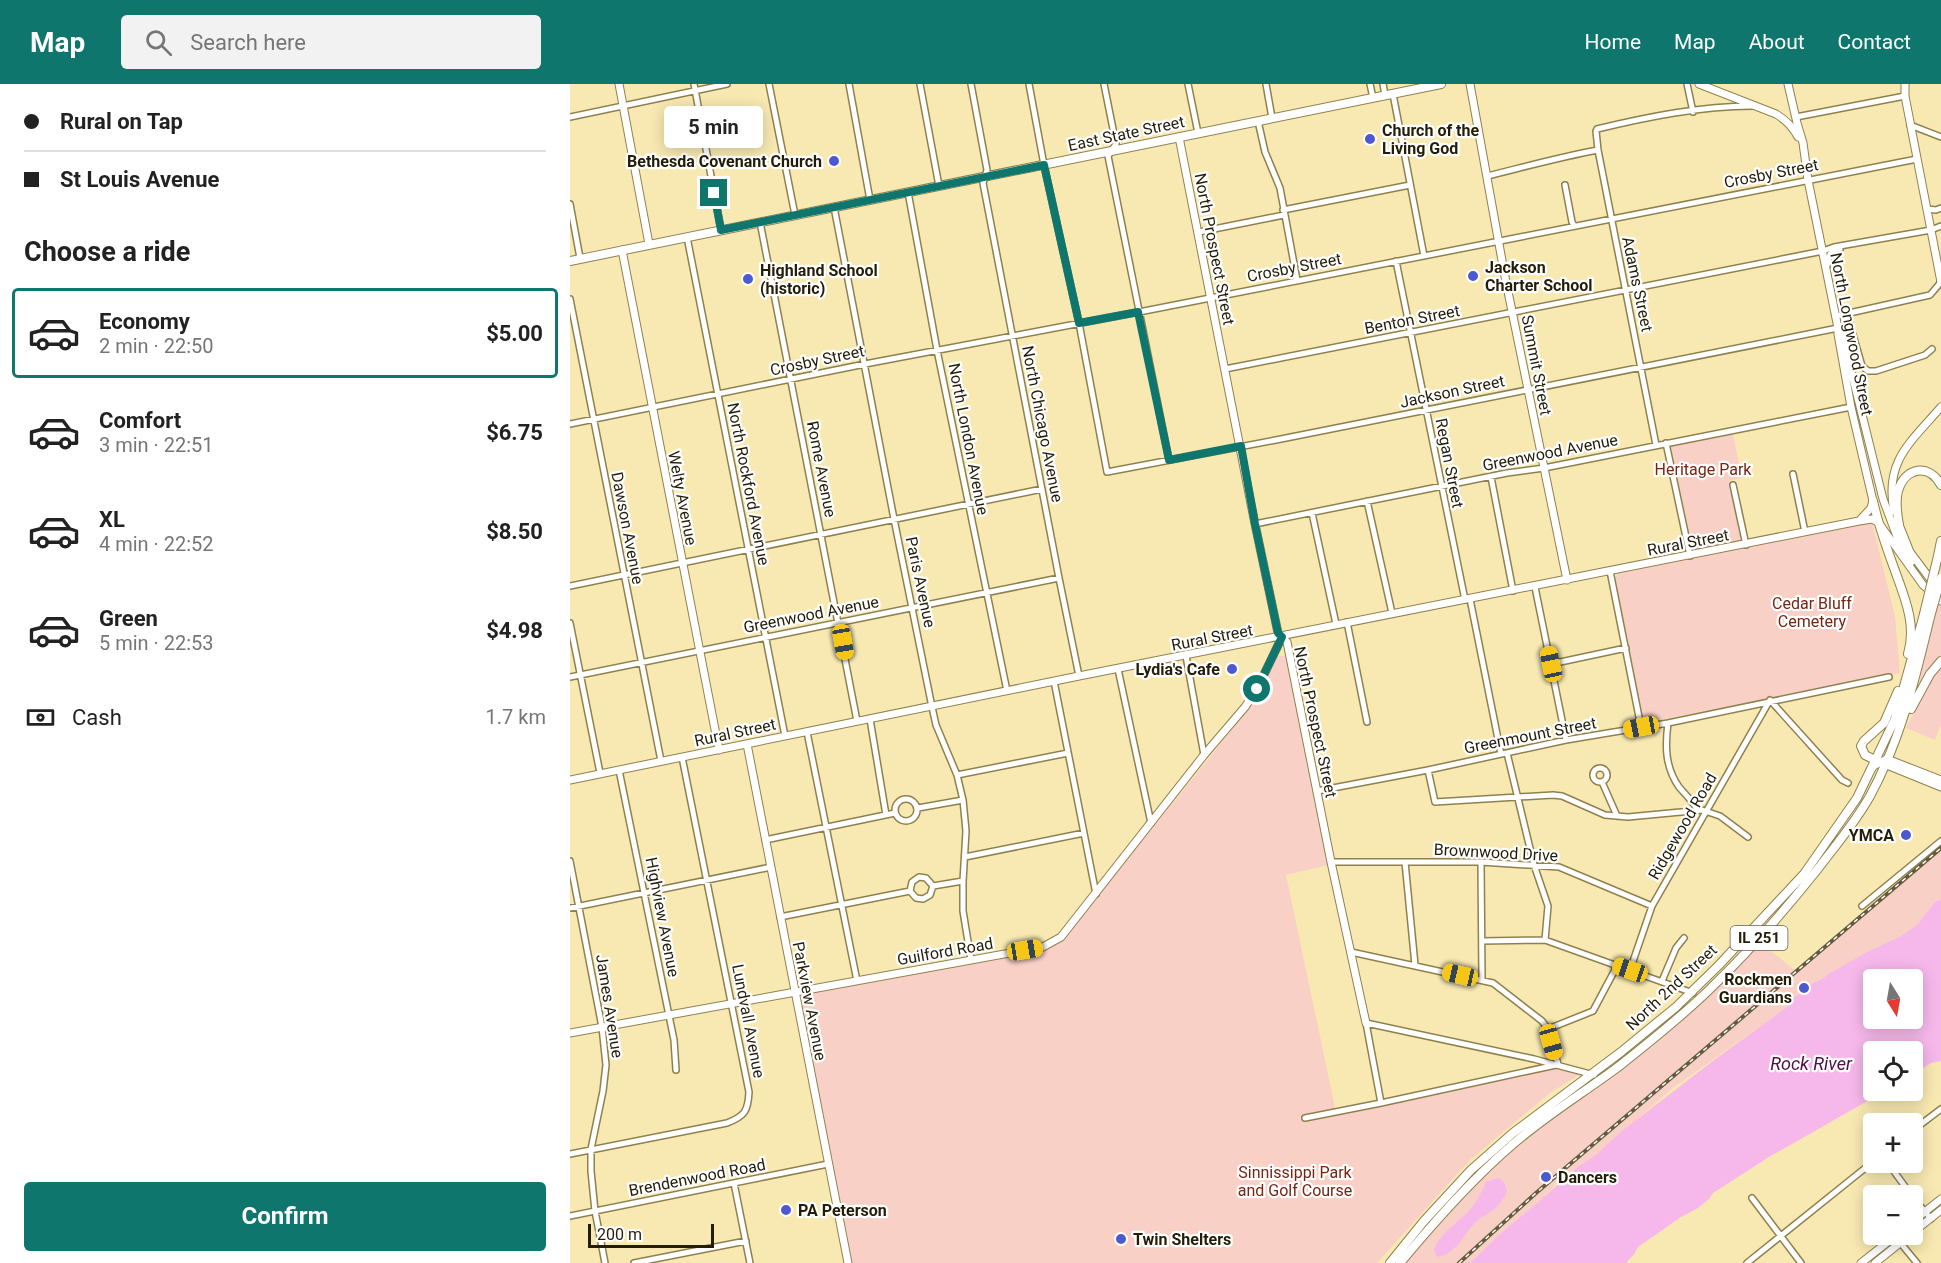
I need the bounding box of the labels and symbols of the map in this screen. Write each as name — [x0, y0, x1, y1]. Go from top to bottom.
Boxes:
callout: 5 min — [664, 106, 764, 148]
street label: East State Street — [1066, 112, 1186, 155]
place label: Church of the Living God — [1382, 121, 1479, 158]
marker: Church of the Living God — [1363, 132, 1377, 146]
place label: Bethesda Covenant Church — [627, 152, 822, 171]
marker: Bethesda Covenant Church — [827, 154, 841, 168]
street label: Crosby Street — [1722, 155, 1820, 192]
street label: North Prospect Street — [1190, 172, 1239, 327]
route end — [700, 179, 727, 206]
street label: Adams Street — [1618, 235, 1657, 333]
street label: Crosby Street — [1245, 249, 1343, 286]
street label: North Longwood Street — [1826, 251, 1877, 417]
place label: Jackson Charter School — [1485, 258, 1593, 295]
place label: Highland School (historic) — [760, 261, 878, 298]
marker: Jackson Charter School — [1466, 269, 1480, 283]
marker: Highland School (historic) — [741, 272, 755, 286]
street label: Benton Street — [1363, 301, 1461, 338]
street label: Summit Street — [1517, 313, 1556, 417]
street label: Crosby Street — [768, 341, 866, 380]
street label: North Chicago Avenue — [1018, 344, 1067, 504]
street label: North London Avenue — [944, 362, 993, 517]
street label: Jackson Street — [1398, 371, 1506, 412]
street label: North Rockford Avenue — [723, 401, 774, 567]
street label: Regan Street — [1431, 417, 1468, 510]
street label: Rome Avenue — [803, 419, 840, 519]
street label: Greenwood Avenue — [1481, 430, 1619, 475]
street label: Welty Avenue — [664, 449, 701, 547]
park label: Heritage Park — [1655, 460, 1752, 479]
street label: Dawson Avenue — [607, 470, 648, 586]
street label: Rural Street — [1646, 525, 1730, 560]
street label: Paris Avenue — [902, 535, 939, 629]
street label: Greenwood Avenue — [742, 592, 880, 637]
park label: Cedar Bluff Cemetery — [1772, 594, 1852, 631]
street label: Rural Street — [1170, 620, 1254, 655]
car — [831, 623, 855, 661]
street label: North Prospect Street — [1290, 645, 1341, 800]
car — [1538, 645, 1564, 683]
place label: Lydia's Cafe — [1136, 660, 1220, 679]
marker: Lydia's Cafe — [1225, 662, 1239, 676]
route start — [1243, 675, 1270, 702]
street label: Greenmount Street — [1462, 713, 1598, 758]
street label: Rural Street — [693, 715, 777, 750]
car — [1622, 715, 1660, 739]
street label: Ridgewood Road — [1644, 769, 1721, 883]
place label: YMCA — [1849, 826, 1894, 845]
marker: YMCA — [1899, 828, 1913, 842]
street label: Brownwood Drive — [1433, 840, 1559, 865]
street label: Highview Avenue — [642, 856, 683, 979]
road number: IL 251 — [1730, 926, 1788, 950]
street label: Guilford Road — [896, 934, 995, 969]
car — [1006, 938, 1044, 962]
street label: Parkview Avenue — [789, 940, 830, 1062]
street label: North 2nd Street — [1622, 940, 1721, 1034]
street label: James Avenue — [592, 953, 627, 1059]
car — [1610, 956, 1650, 984]
car — [1440, 962, 1480, 988]
street label: Lundvall Avenue — [728, 963, 769, 1080]
north arrow — [1863, 969, 1923, 1029]
place label: Rockmen Guardians — [1719, 970, 1792, 1007]
marker: Rockmen Guardians — [1797, 981, 1811, 995]
car — [1537, 1022, 1565, 1062]
water label: Rock River — [1770, 1053, 1853, 1074]
street label: Brendenwood Road — [627, 1155, 767, 1200]
park label: Sinnissippi Park and Golf Course — [1238, 1163, 1353, 1200]
place label: Dancers — [1558, 1168, 1617, 1187]
marker: Dancers — [1539, 1170, 1553, 1184]
place label: PA Peterson — [798, 1201, 887, 1220]
marker: PA Peterson — [779, 1203, 793, 1217]
scale bar — [588, 1221, 714, 1248]
place label: Twin Shelters — [1133, 1230, 1231, 1249]
marker: Twin Shelters — [1114, 1232, 1128, 1246]

